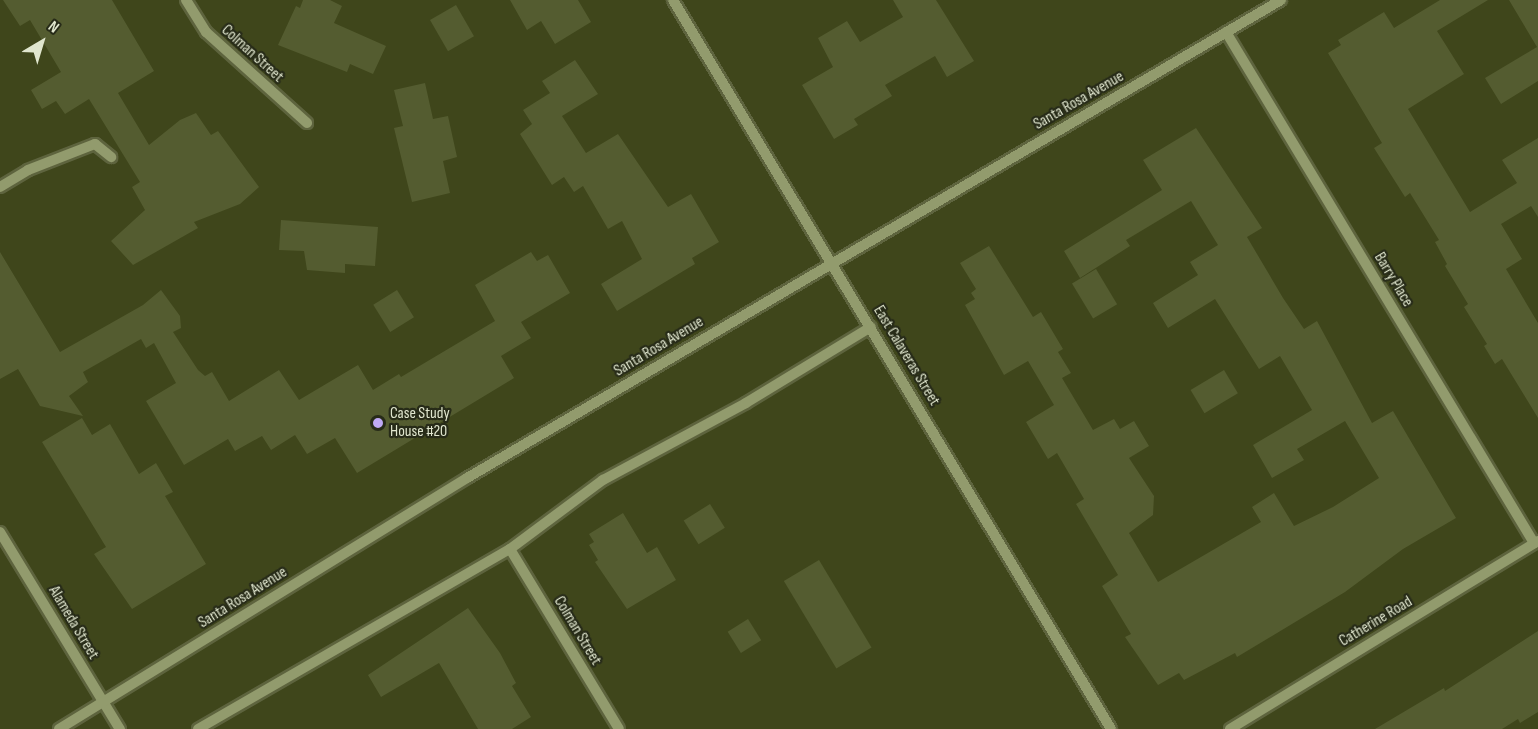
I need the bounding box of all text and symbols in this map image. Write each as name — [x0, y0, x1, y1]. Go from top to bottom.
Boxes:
north arrow — [12, 12, 72, 72]
text: N — [44, 17, 63, 38]
street label: Colman Street — [217, 21, 287, 87]
street label: Santa Rosa Avenue — [1031, 67, 1127, 135]
street label: Barry Place — [1369, 249, 1417, 311]
street label: East Calaveras Street — [869, 302, 943, 410]
street label: Santa Rosa Avenue — [611, 313, 707, 381]
place label: Case Study House #20 — [390, 404, 450, 442]
marker: Case Study House #20 — [371, 416, 385, 430]
street label: Santa Rosa Avenue — [195, 563, 291, 633]
street label: Alameda Street — [44, 583, 102, 663]
street label: Colman Street — [549, 593, 605, 669]
street label: Catherine Road — [1336, 593, 1416, 651]

